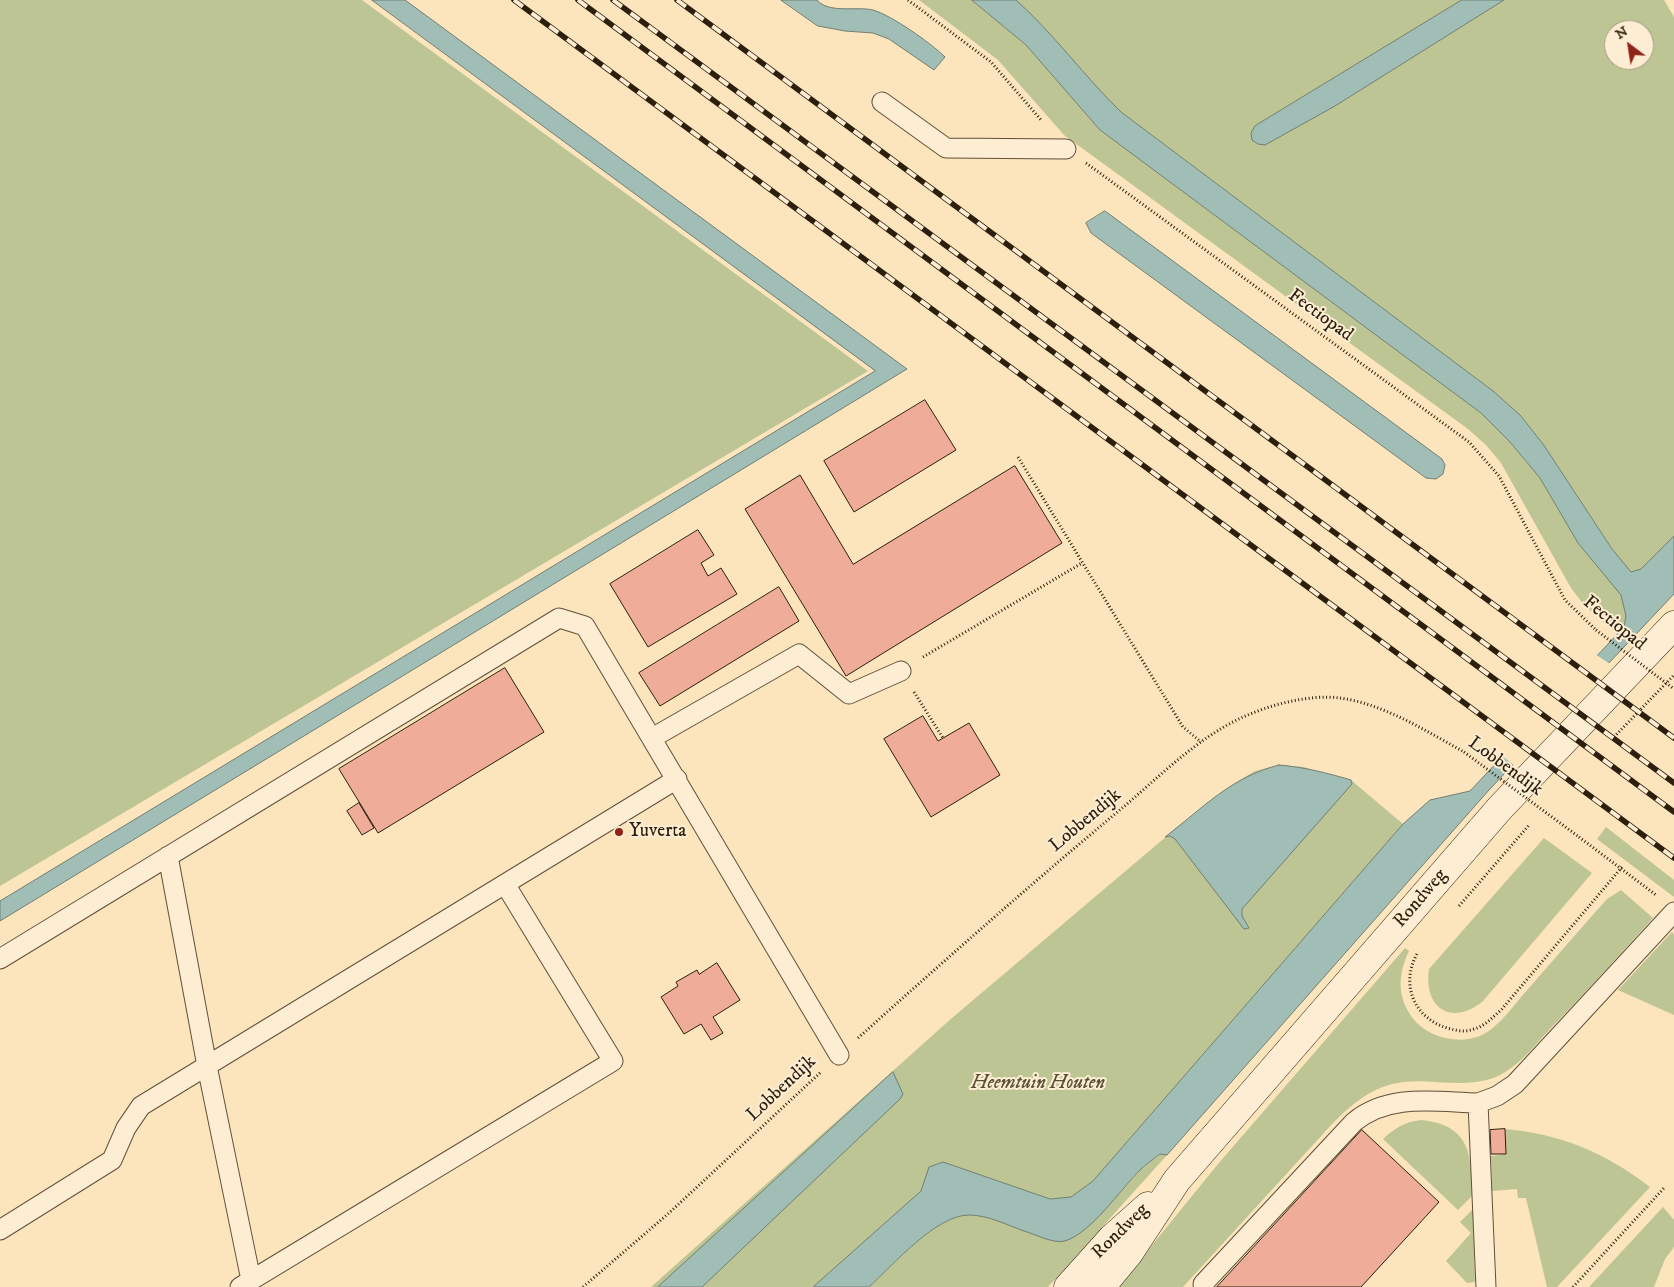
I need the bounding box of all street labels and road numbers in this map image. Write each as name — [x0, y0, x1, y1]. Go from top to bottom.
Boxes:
street label: Fectiopad — [1283, 285, 1357, 347]
street label: Fectiopad — [1578, 592, 1650, 656]
street label: Lobbendijk — [1463, 732, 1547, 802]
street label: Lobbendijk — [1045, 784, 1127, 858]
street label: Rondweg — [1389, 865, 1453, 933]
street label: Lobbendijk — [742, 1051, 822, 1127]
street label: Rondweg — [1088, 1199, 1154, 1265]

